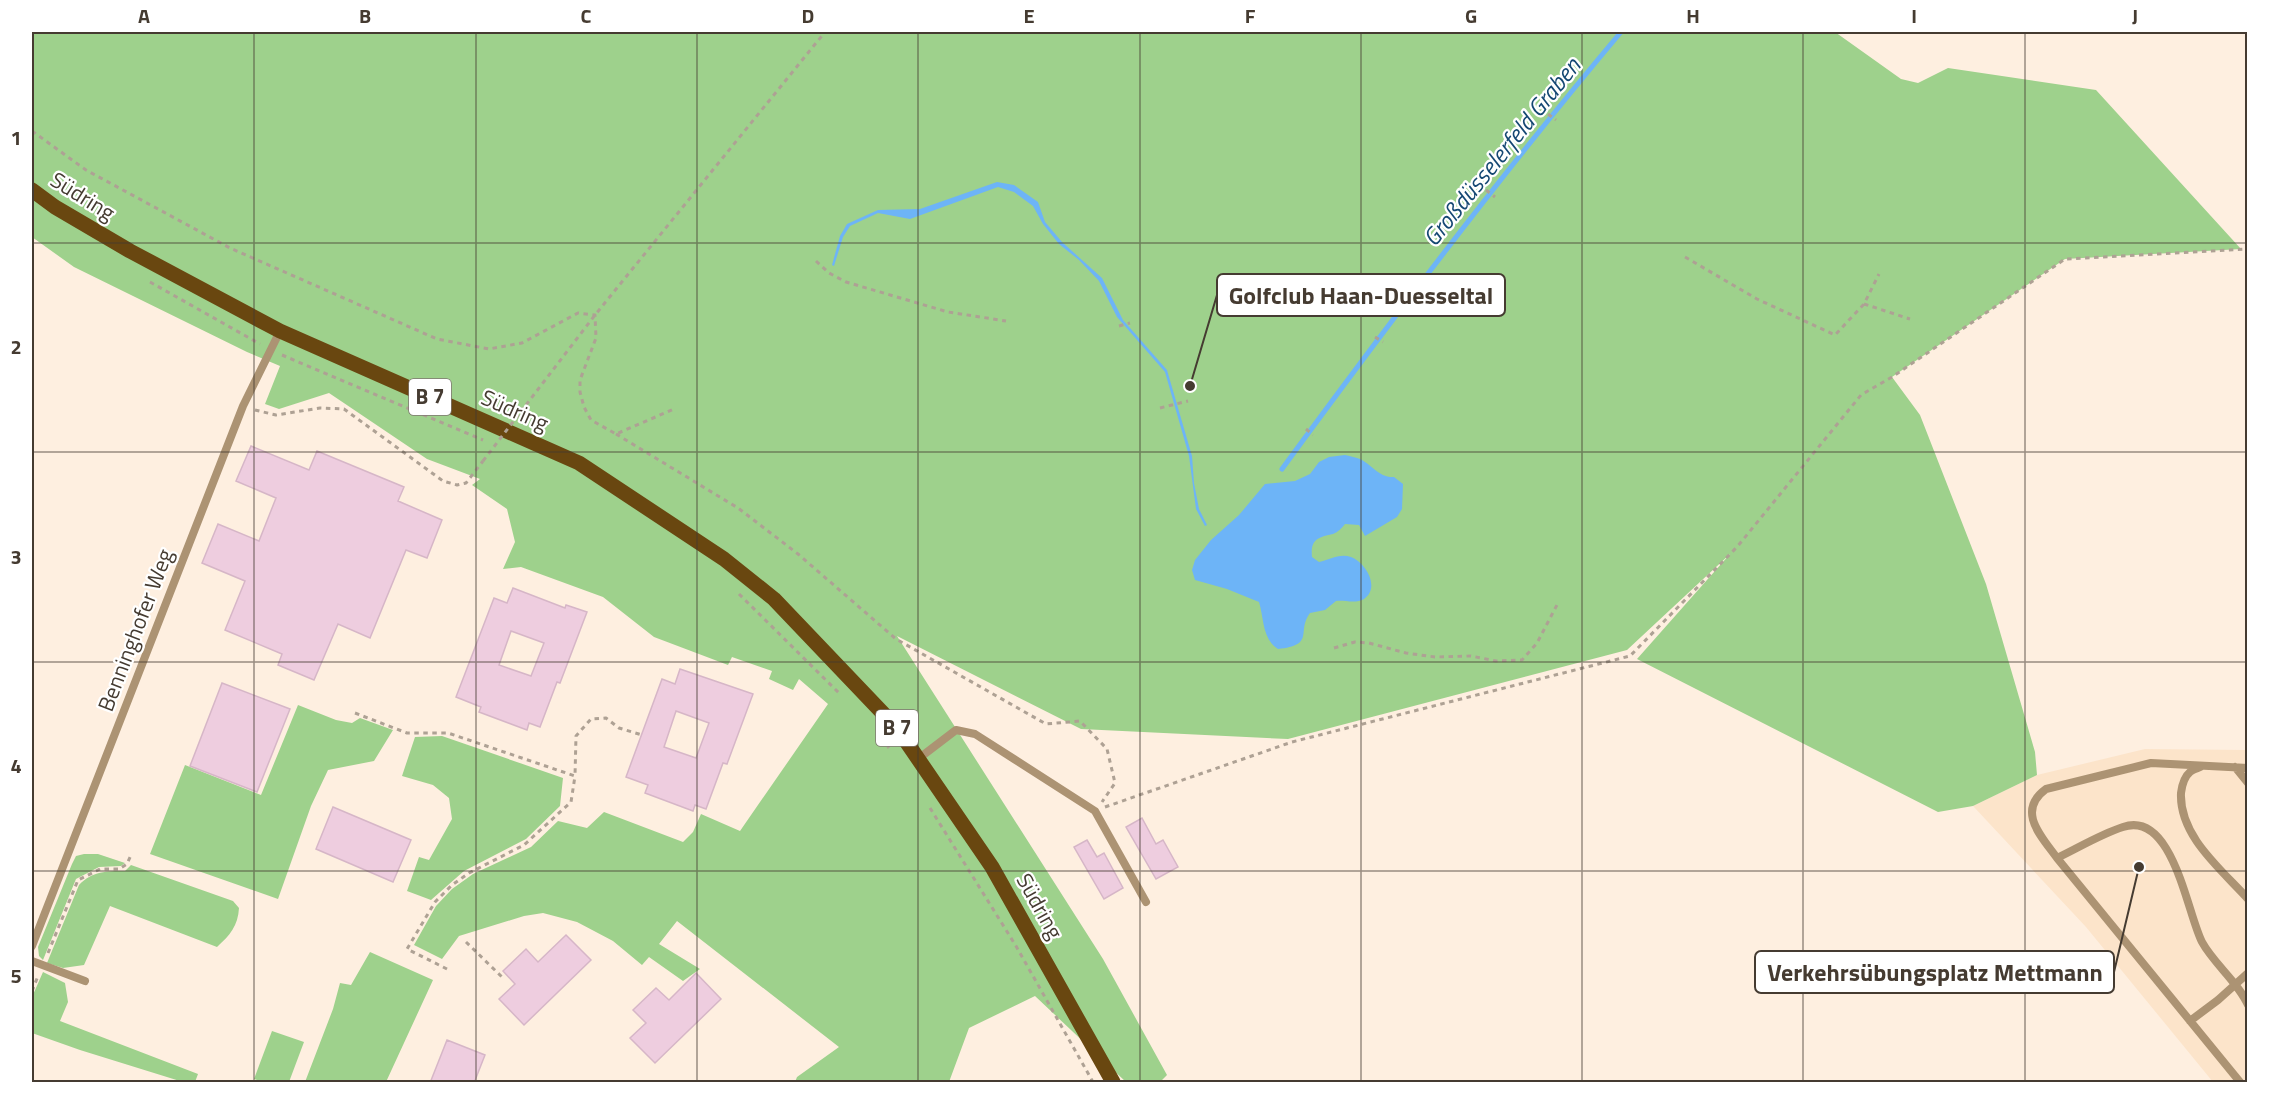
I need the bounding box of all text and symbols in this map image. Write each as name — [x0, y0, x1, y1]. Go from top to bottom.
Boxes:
text: A — [138, 0, 150, 31]
text: B — [359, 0, 371, 31]
text: C — [581, 0, 592, 31]
text: D — [802, 0, 814, 31]
text: E — [1023, 0, 1035, 31]
text: F — [1245, 0, 1256, 31]
text: G — [1465, 0, 1477, 31]
text: H — [1686, 0, 1700, 31]
text: I — [1911, 0, 1917, 31]
text: J — [2132, 0, 2138, 31]
water label: Großdüsselerfeld Graben — [1414, 48, 1590, 254]
text: 1 — [10, 122, 22, 153]
street label: Südring — [44, 163, 122, 229]
callout: Golfclub Haan-Duesseltal — [1217, 274, 1505, 316]
text: Golfclub Haan-Duesseltal — [1229, 277, 1493, 313]
text: 2 — [10, 331, 22, 362]
road number: B 7 — [409, 379, 451, 415]
street label: Südring — [476, 380, 554, 440]
text: 3 — [10, 541, 22, 572]
street label: Benninghofer Weg — [88, 544, 182, 716]
road number: B 7 — [876, 710, 918, 746]
text: 4 — [10, 750, 22, 781]
street label: Südring — [1008, 867, 1072, 945]
callout: Verkehrsübungsplatz Mettmann — [1755, 951, 2114, 993]
text: Verkehrsübungsplatz Mettmann — [1767, 954, 2103, 990]
text: 5 — [10, 960, 22, 991]

